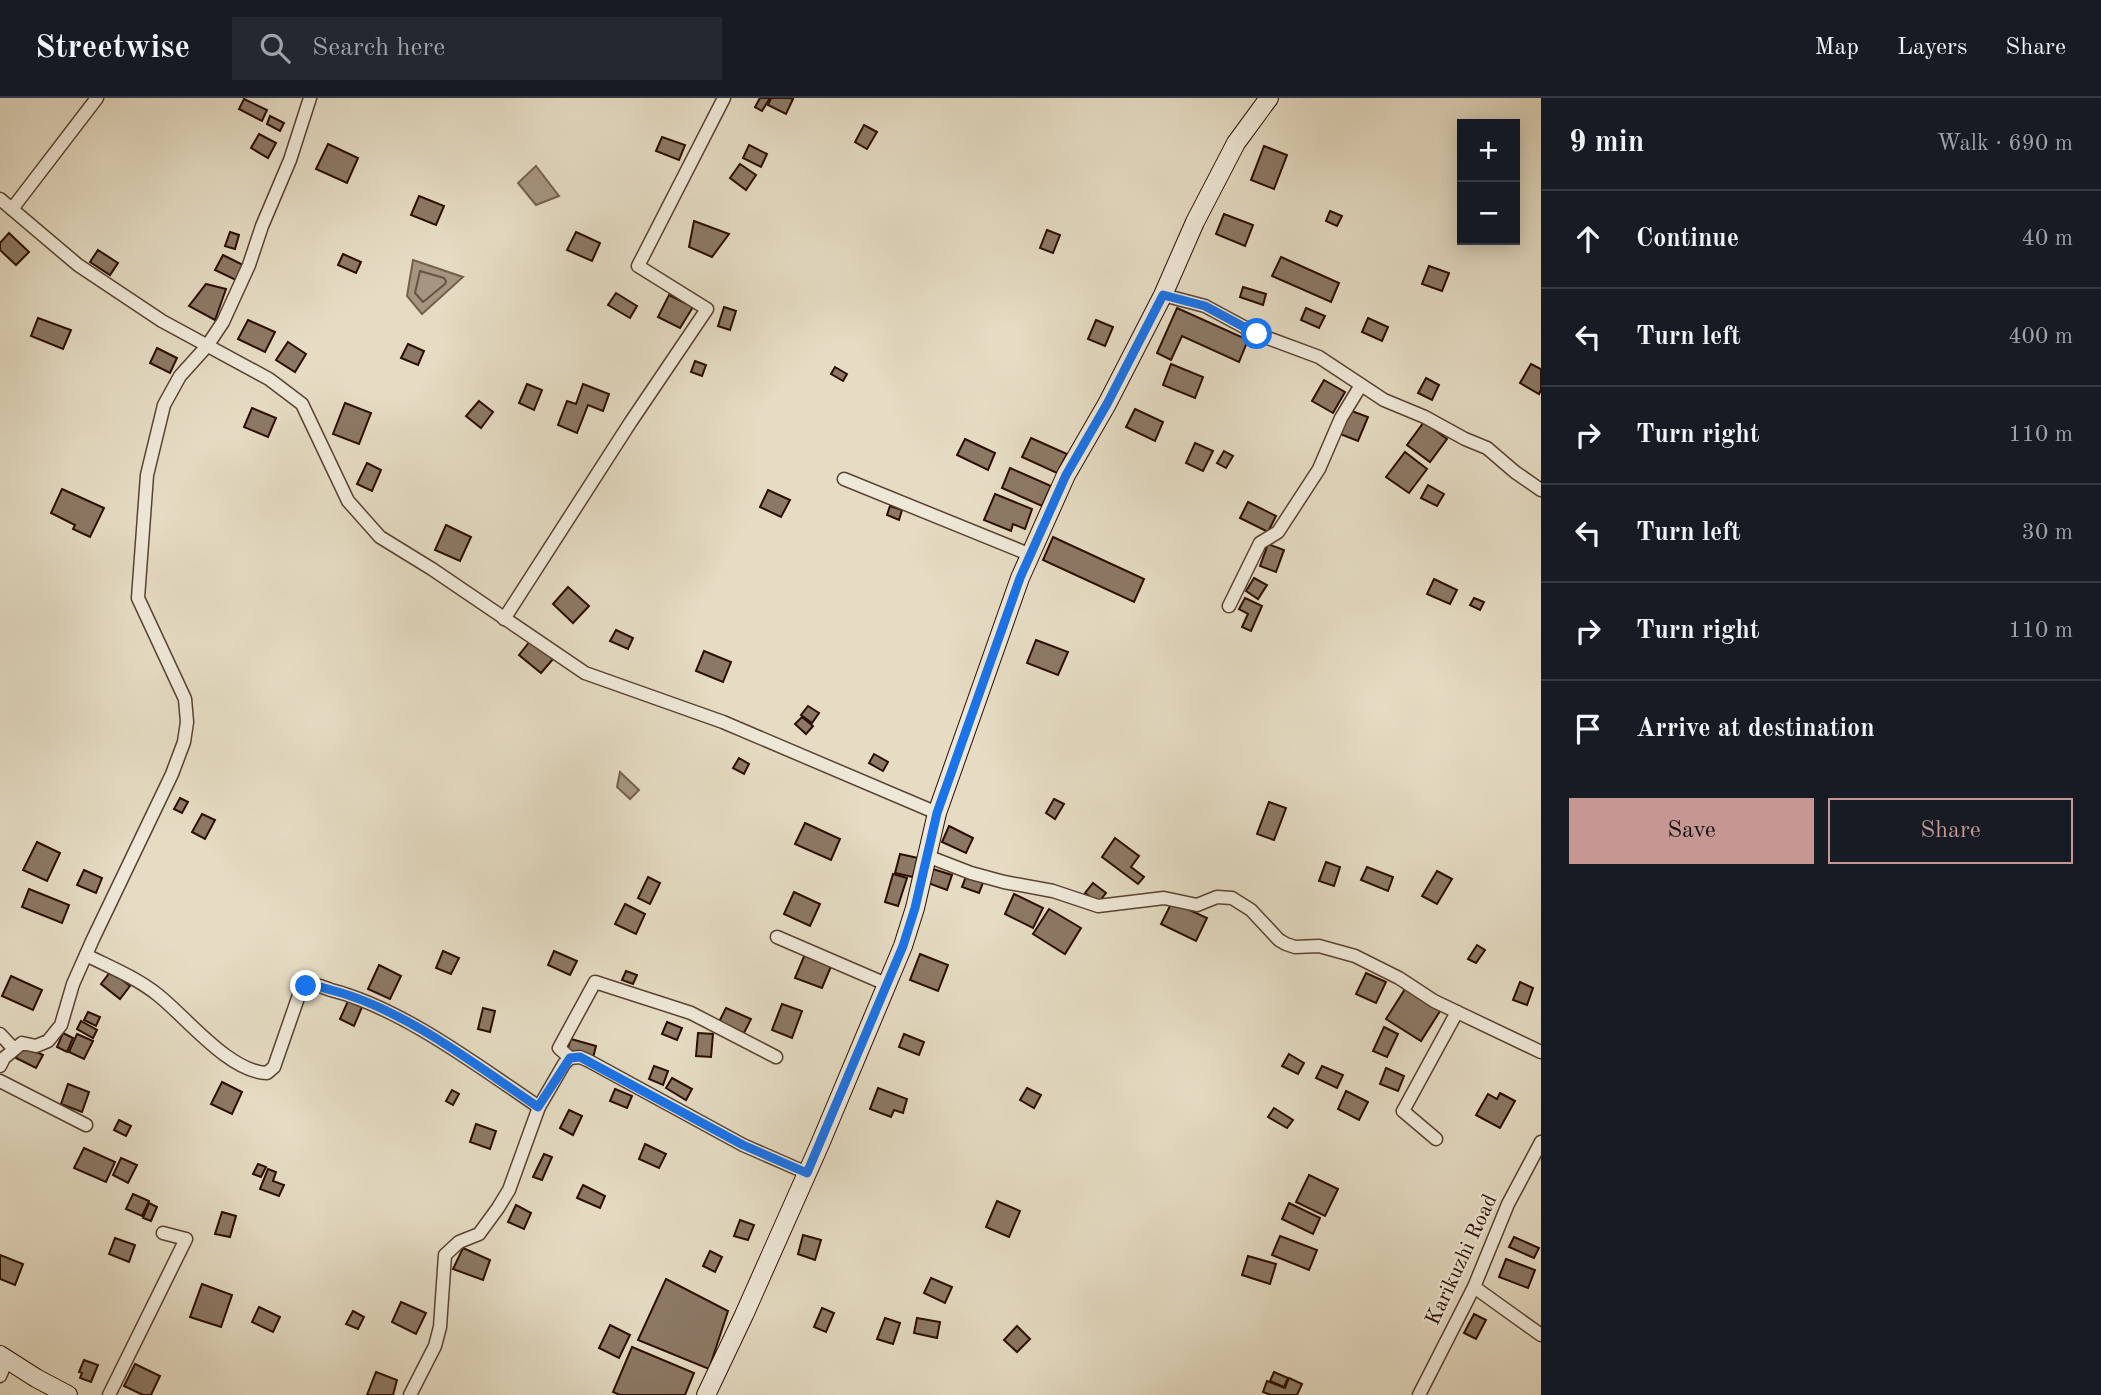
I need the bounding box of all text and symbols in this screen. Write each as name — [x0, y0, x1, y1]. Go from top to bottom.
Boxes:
search box — [232, 17, 722, 80]
icon: search — [256, 29, 294, 67]
text: Streetwise — [35, 32, 190, 65]
text: Search here — [312, 35, 445, 61]
text: Map — [1815, 36, 1859, 60]
text: Layers — [1897, 36, 1967, 60]
text: Share — [2005, 36, 2066, 60]
map controls — [1457, 119, 1520, 245]
button: + — [1457, 119, 1520, 182]
text: 9 min — [1569, 128, 1644, 158]
text: Walk · 690 m — [1937, 132, 2073, 155]
button: − — [1457, 182, 1520, 245]
icon: ahead — [1569, 220, 1607, 258]
text: Continue — [1636, 226, 1739, 252]
text: 40 m — [2022, 227, 2073, 250]
route start — [1241, 318, 1272, 349]
icon: left — [1569, 318, 1607, 356]
text: Turn left — [1636, 324, 1741, 350]
text: 400 m — [2008, 325, 2073, 348]
icon: right — [1569, 416, 1607, 454]
text: Turn right — [1636, 422, 1759, 448]
text: 110 m — [2008, 423, 2073, 446]
icon: left — [1569, 514, 1607, 552]
text: Turn left — [1636, 520, 1741, 546]
text: 30 m — [2022, 521, 2073, 544]
icon: right — [1569, 612, 1607, 650]
text: Turn right — [1636, 618, 1759, 644]
text: 110 m — [2008, 619, 2073, 642]
icon: arrive — [1569, 710, 1607, 748]
text: Arrive at destination — [1636, 716, 1875, 742]
button: Save — [1569, 798, 1814, 864]
button: Share — [1828, 798, 2073, 864]
route end — [290, 970, 321, 1001]
street label: Karikuzhi Road — [1423, 1191, 1501, 1329]

